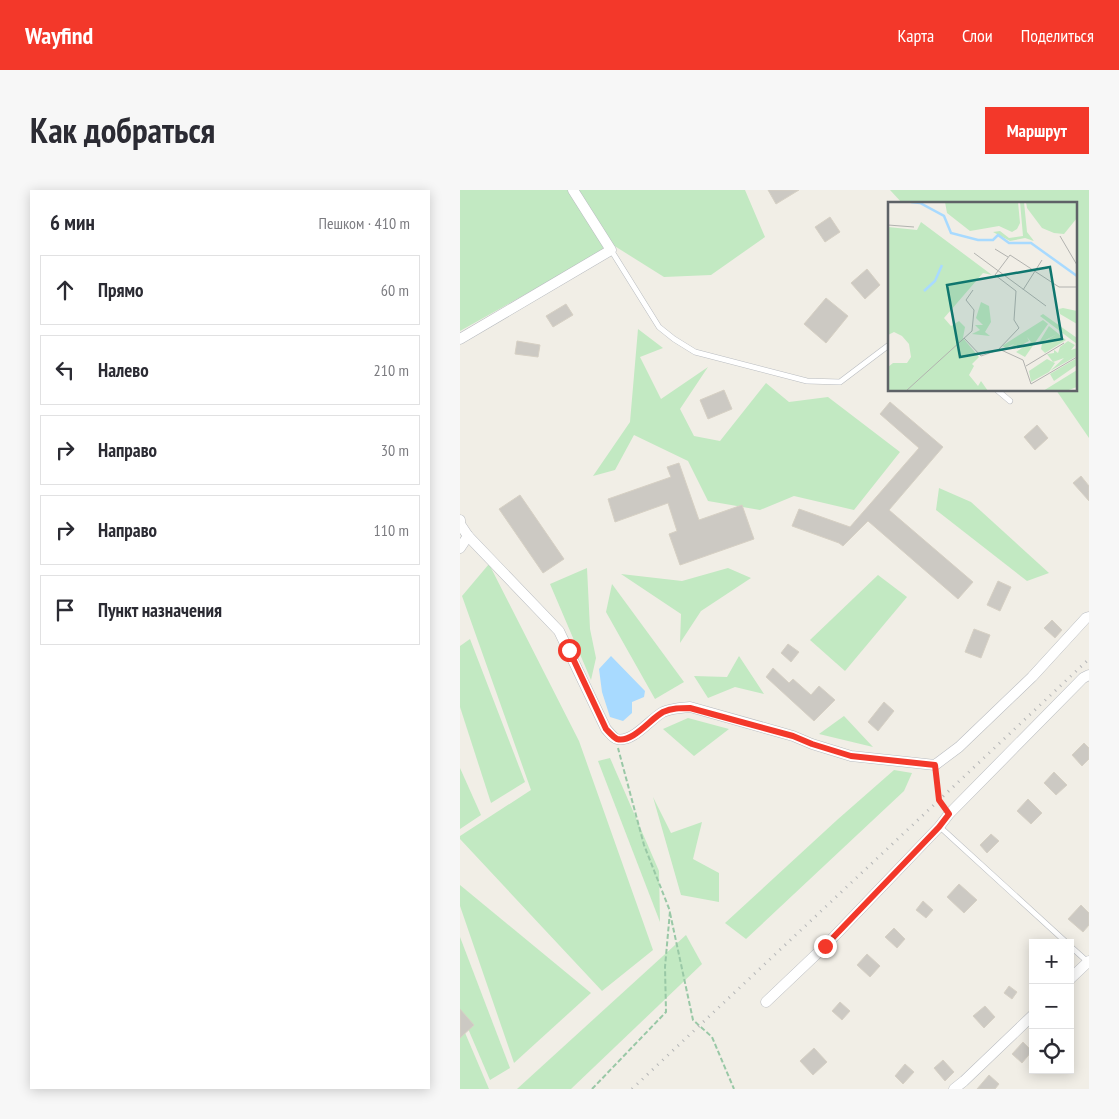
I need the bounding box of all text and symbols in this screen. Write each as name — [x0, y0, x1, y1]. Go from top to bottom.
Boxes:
text: Wayfind — [25, 20, 93, 51]
text: Карта — [897, 24, 934, 47]
text: Слои — [962, 24, 993, 47]
text: Поделиться — [1021, 24, 1094, 47]
text: Как добраться — [30, 107, 215, 153]
button: Маршрут — [985, 107, 1089, 154]
inset map — [888, 202, 1076, 391]
text: 6 мин — [50, 209, 95, 236]
text: Пешком · 410 m — [319, 213, 410, 233]
icon: ahead — [51, 276, 79, 304]
text: Прямо — [98, 278, 143, 302]
text: 60 m — [381, 280, 409, 300]
icon: left — [51, 356, 79, 384]
text: Налево — [98, 358, 149, 382]
text: 210 m — [374, 360, 409, 380]
icon: right — [51, 436, 79, 464]
text: Направо — [98, 438, 157, 462]
text: 30 m — [381, 440, 409, 460]
icon: right — [51, 516, 79, 544]
text: Направо — [98, 518, 157, 542]
text: 110 m — [374, 520, 409, 540]
icon: arrive — [51, 596, 79, 624]
text: Пункт назначения — [98, 598, 222, 622]
route start — [558, 639, 581, 662]
route end — [814, 935, 837, 958]
map controls — [1029, 939, 1074, 1074]
button: + — [1029, 939, 1074, 984]
button: − — [1029, 984, 1074, 1029]
button: locate — [1029, 1029, 1074, 1074]

